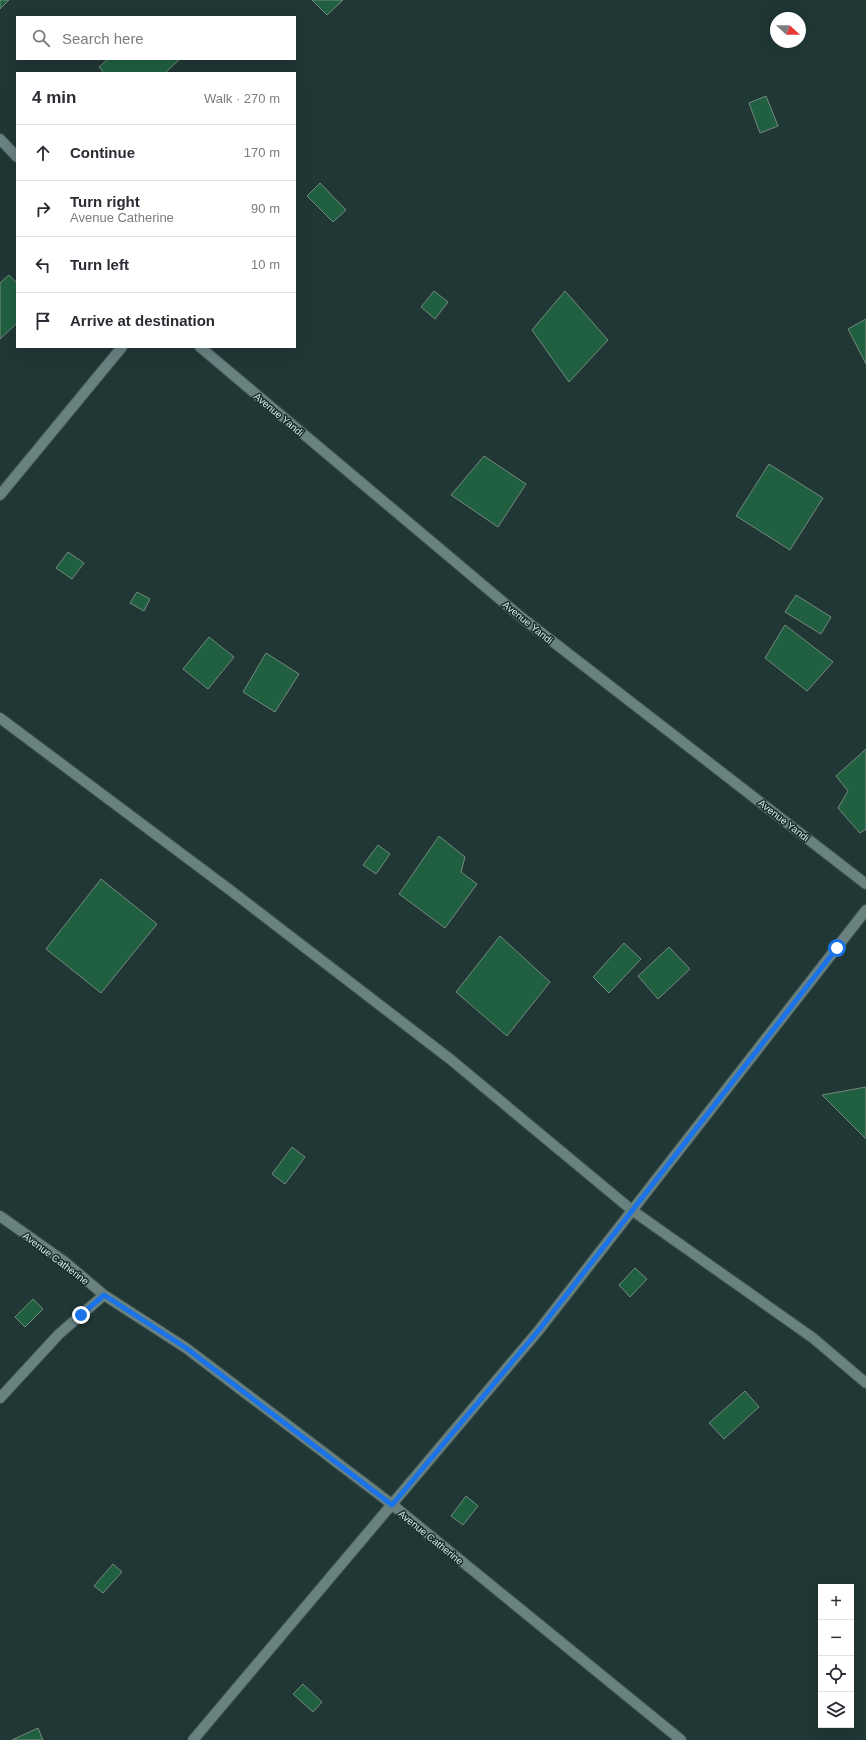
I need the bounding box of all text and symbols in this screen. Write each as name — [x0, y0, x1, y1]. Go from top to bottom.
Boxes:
north arrow — [770, 12, 806, 48]
search box — [16, 16, 296, 60]
icon: search — [30, 27, 52, 49]
text: Search here — [62, 30, 144, 47]
text: 4 min — [32, 88, 76, 107]
text: Walk · 270 m — [204, 91, 280, 106]
icon: ahead — [32, 142, 54, 164]
text: Continue — [70, 144, 135, 161]
text: 170 m — [244, 145, 280, 160]
text: Turn right — [70, 193, 140, 210]
icon: right — [32, 198, 54, 220]
text: 90 m — [251, 201, 280, 216]
text: Avenue Catherine — [70, 210, 174, 225]
icon: left — [32, 254, 54, 276]
text: Turn left — [70, 256, 129, 273]
text: 10 m — [251, 257, 280, 272]
icon: arrive — [32, 310, 54, 332]
text: Arrive at destination — [70, 312, 215, 329]
street label: Avenue Yandi — [252, 391, 306, 438]
street label: Avenue Yandi — [500, 599, 555, 646]
street label: Avenue Yandi — [756, 797, 811, 844]
route start — [828, 939, 846, 957]
street label: Avenue Catherine — [20, 1230, 91, 1287]
route end — [72, 1306, 90, 1324]
street label: Avenue Catherine — [396, 1508, 466, 1567]
map controls — [818, 1584, 854, 1728]
button: + — [818, 1584, 854, 1620]
button: − — [818, 1620, 854, 1656]
button: locate — [818, 1656, 854, 1692]
button: layers — [818, 1692, 854, 1728]

